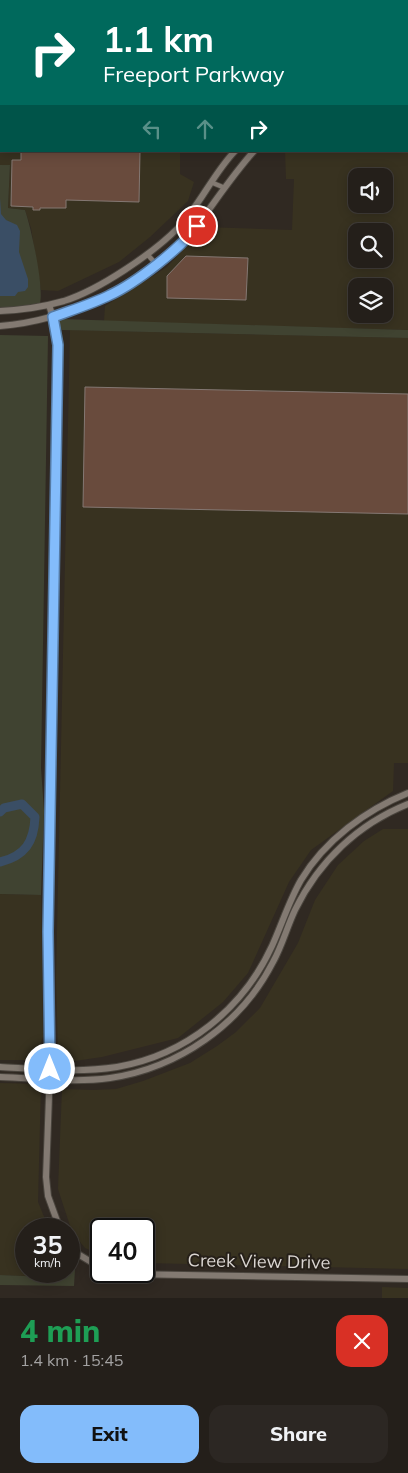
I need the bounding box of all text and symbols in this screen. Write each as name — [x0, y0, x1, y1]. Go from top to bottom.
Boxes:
text: 1.1 km — [103, 17, 214, 61]
icon: right — [20, 20, 85, 85]
text: Freeport Parkway — [103, 60, 284, 88]
icon: left — [138, 115, 166, 143]
icon: ahead — [191, 115, 219, 143]
icon: right — [244, 115, 272, 143]
map controls — [348, 168, 393, 323]
button: sound — [348, 168, 393, 213]
pin — [176, 205, 218, 247]
icon: arrive — [183, 212, 211, 240]
button: search — [348, 223, 393, 268]
button: layers — [348, 278, 393, 323]
position arrow — [23, 1042, 75, 1094]
speed limit sign: 40 — [90, 1218, 155, 1283]
text: 35 — [32, 1229, 63, 1260]
street label: Creek View Drive — [187, 1248, 331, 1274]
text: km/h — [34, 1255, 61, 1270]
text: 4 min — [20, 1312, 100, 1350]
button: close — [336, 1315, 388, 1367]
text: 1.4 km · 15:45 — [20, 1350, 123, 1370]
button: Exit — [20, 1405, 199, 1463]
button: Share — [209, 1405, 388, 1463]

